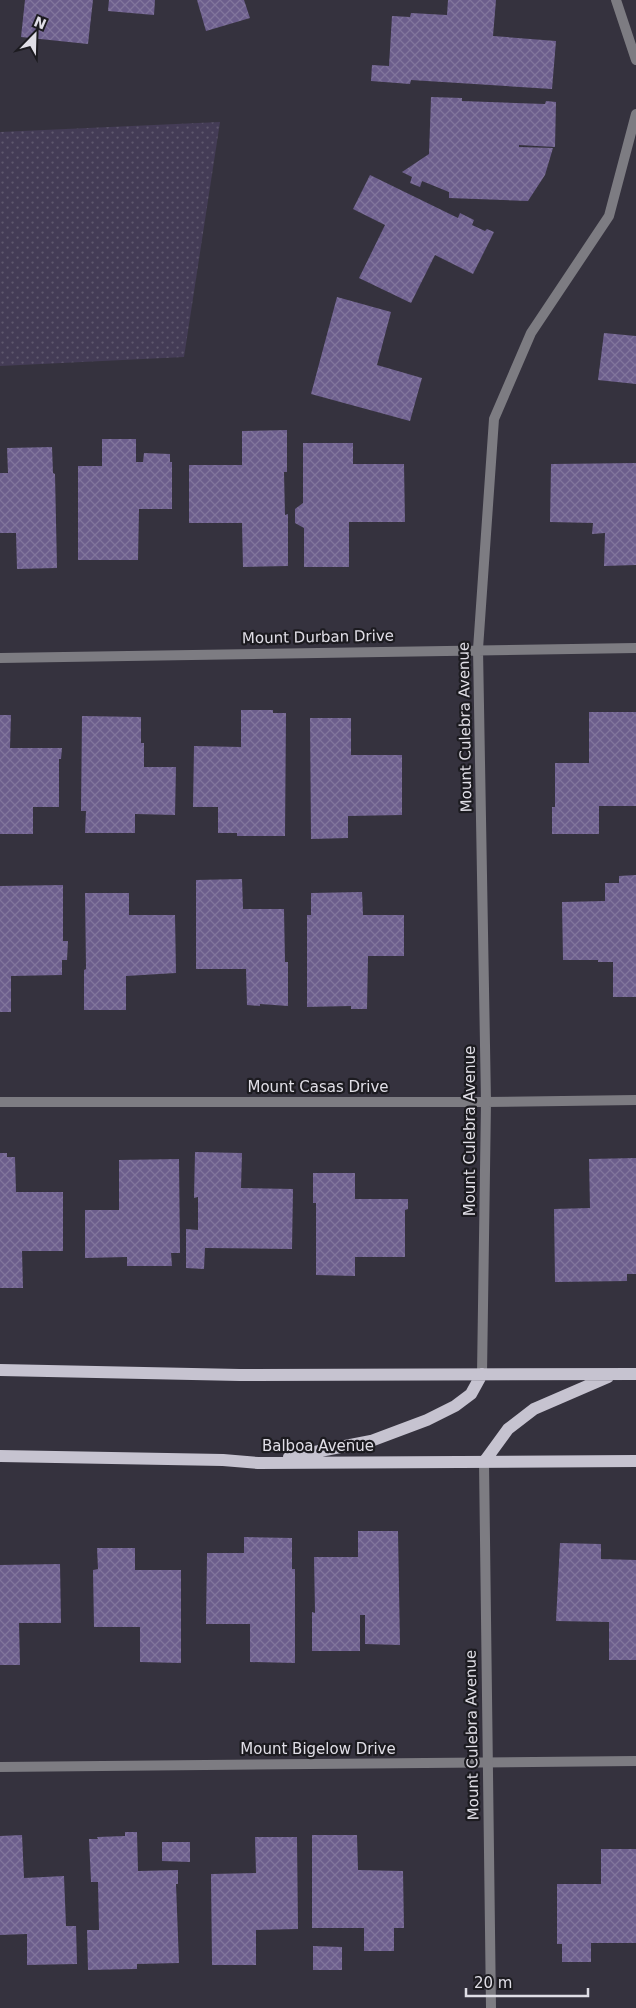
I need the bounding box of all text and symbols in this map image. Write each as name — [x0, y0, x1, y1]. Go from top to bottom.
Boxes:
north arrow — [10, 10, 60, 60]
text: N — [32, 13, 49, 33]
street label: Mount Durban Drive — [242, 627, 394, 647]
street label: Mount Culebra Avenue — [455, 642, 475, 812]
street label: Mount Culebra Avenue — [461, 1046, 479, 1216]
street label: Mount Casas Drive — [247, 1078, 389, 1096]
street label: Balboa Avenue — [262, 1437, 374, 1455]
street label: Mount Culebra Avenue — [462, 1650, 482, 1820]
street label: Mount Bigelow Drive — [240, 1740, 396, 1758]
scale bar — [466, 1966, 588, 1998]
text: 20 m — [474, 1974, 512, 1992]

